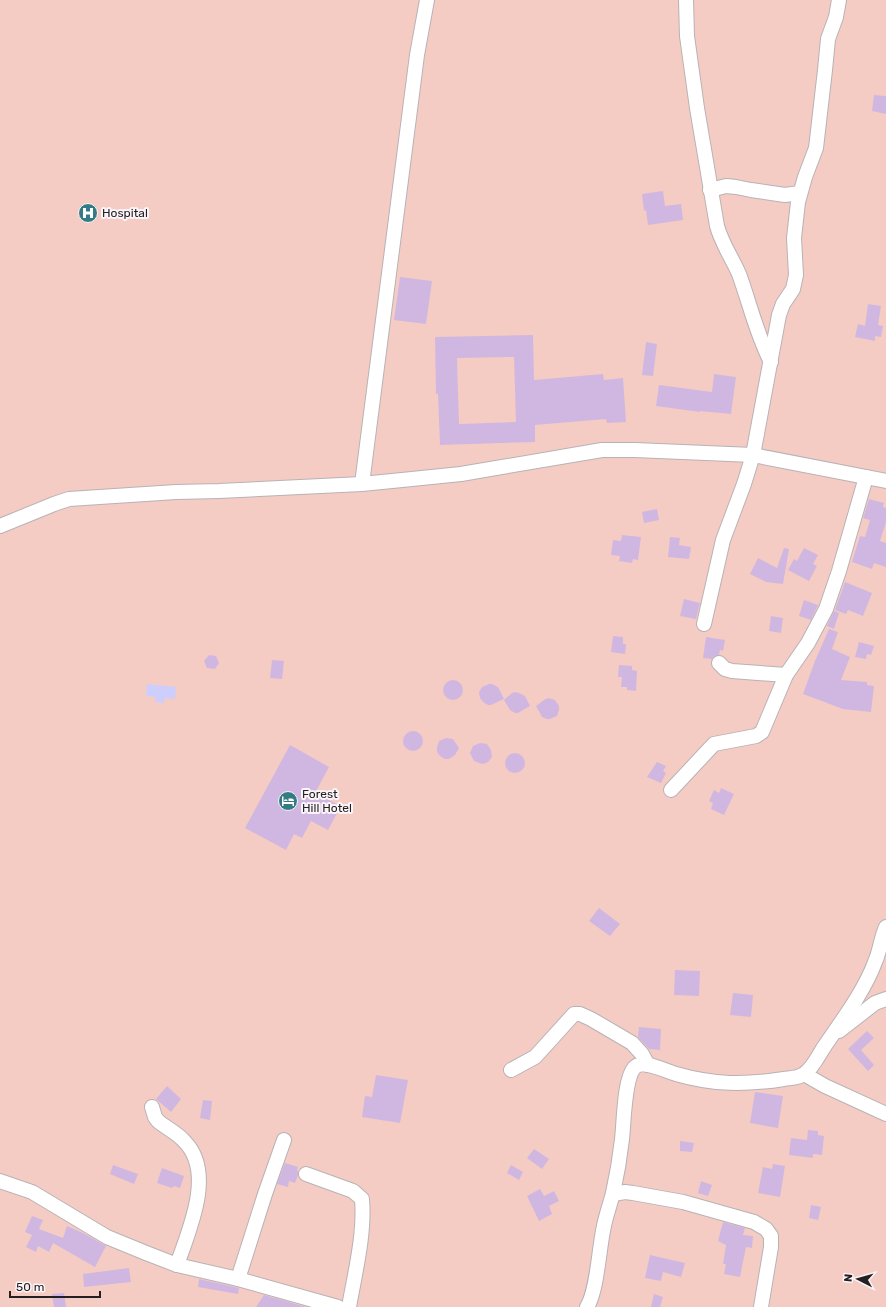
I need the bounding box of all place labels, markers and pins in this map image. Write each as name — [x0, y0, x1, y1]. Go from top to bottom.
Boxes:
hospital icon: Hospital — [77, 202, 99, 224]
place label: Hospital — [102, 206, 148, 220]
place label: Forest Hill Hotel — [302, 787, 352, 815]
hotel icon: Forest Hill Hotel — [277, 790, 299, 812]

